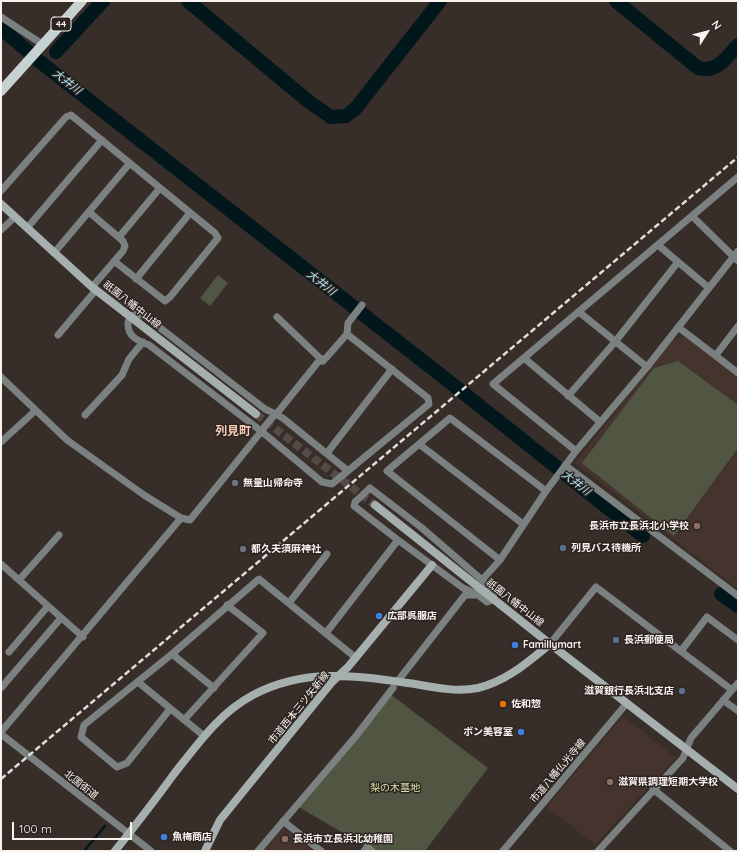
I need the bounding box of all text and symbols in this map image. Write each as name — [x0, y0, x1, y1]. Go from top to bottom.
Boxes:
north arrow — [687, 12, 727, 52]
road number: 44 — [51, 17, 71, 31]
text: N — [709, 18, 725, 32]
water label: 大井川 — [50, 67, 84, 97]
water label: 大井川 — [304, 268, 338, 298]
street label: 祇園八幡中山線 — [101, 279, 163, 331]
district label: 列見町 — [215, 424, 251, 438]
water label: 大井川 — [559, 468, 593, 498]
place label: 無量山帰命寺 — [243, 477, 303, 489]
marker: 無量山帰命寺 — [230, 478, 240, 488]
place label: 長浜市立長浜北小学校 — [589, 520, 689, 532]
marker: 長浜市立長浜北小学校 — [692, 521, 702, 531]
place label: 列見バス待機所 — [571, 542, 641, 554]
place label: 都久夫須麻神社 — [251, 543, 321, 555]
marker: 列見バス待機所 — [558, 543, 568, 553]
marker: 都久夫須麻神社 — [238, 544, 248, 554]
street label: 祇園八幡中山線 — [484, 577, 546, 629]
place label: 広部呉服店 — [387, 610, 437, 622]
marker: 広部呉服店 — [374, 611, 384, 621]
place label: 長浜郵便局 — [624, 634, 674, 646]
marker: 長浜郵便局 — [611, 635, 621, 645]
place label: Famillymart — [523, 639, 581, 651]
marker: Famillymart — [510, 640, 520, 650]
street label: 市道西本三ツ矢新線 — [266, 669, 332, 747]
place label: 滋賀銀行長浜北支店 — [584, 685, 674, 697]
marker: 滋賀銀行長浜北支店 — [677, 686, 687, 696]
place label: 佐和惣 — [511, 698, 541, 710]
marker: 佐和惣 — [498, 699, 508, 709]
place label: ボン美容室 — [463, 726, 513, 738]
marker: ボン美容室 — [516, 727, 526, 737]
street label: 市道八幡仏光寺線 — [528, 737, 588, 805]
street label: 北国街道 — [62, 768, 100, 802]
place label: 滋賀県調理短期大学校 — [618, 776, 718, 788]
marker: 滋賀県調理短期大学校 — [605, 777, 615, 787]
park label: 梨の木墓地 — [370, 782, 420, 794]
scale bar — [14, 814, 134, 840]
text: 100 m — [19, 821, 52, 836]
place label: 魚梅商店 — [172, 831, 212, 843]
marker: 魚梅商店 — [159, 832, 169, 842]
place label: 長浜市立長浜北幼稚園 — [293, 833, 393, 845]
marker: 長浜市立長浜北幼稚園 — [280, 834, 290, 844]

